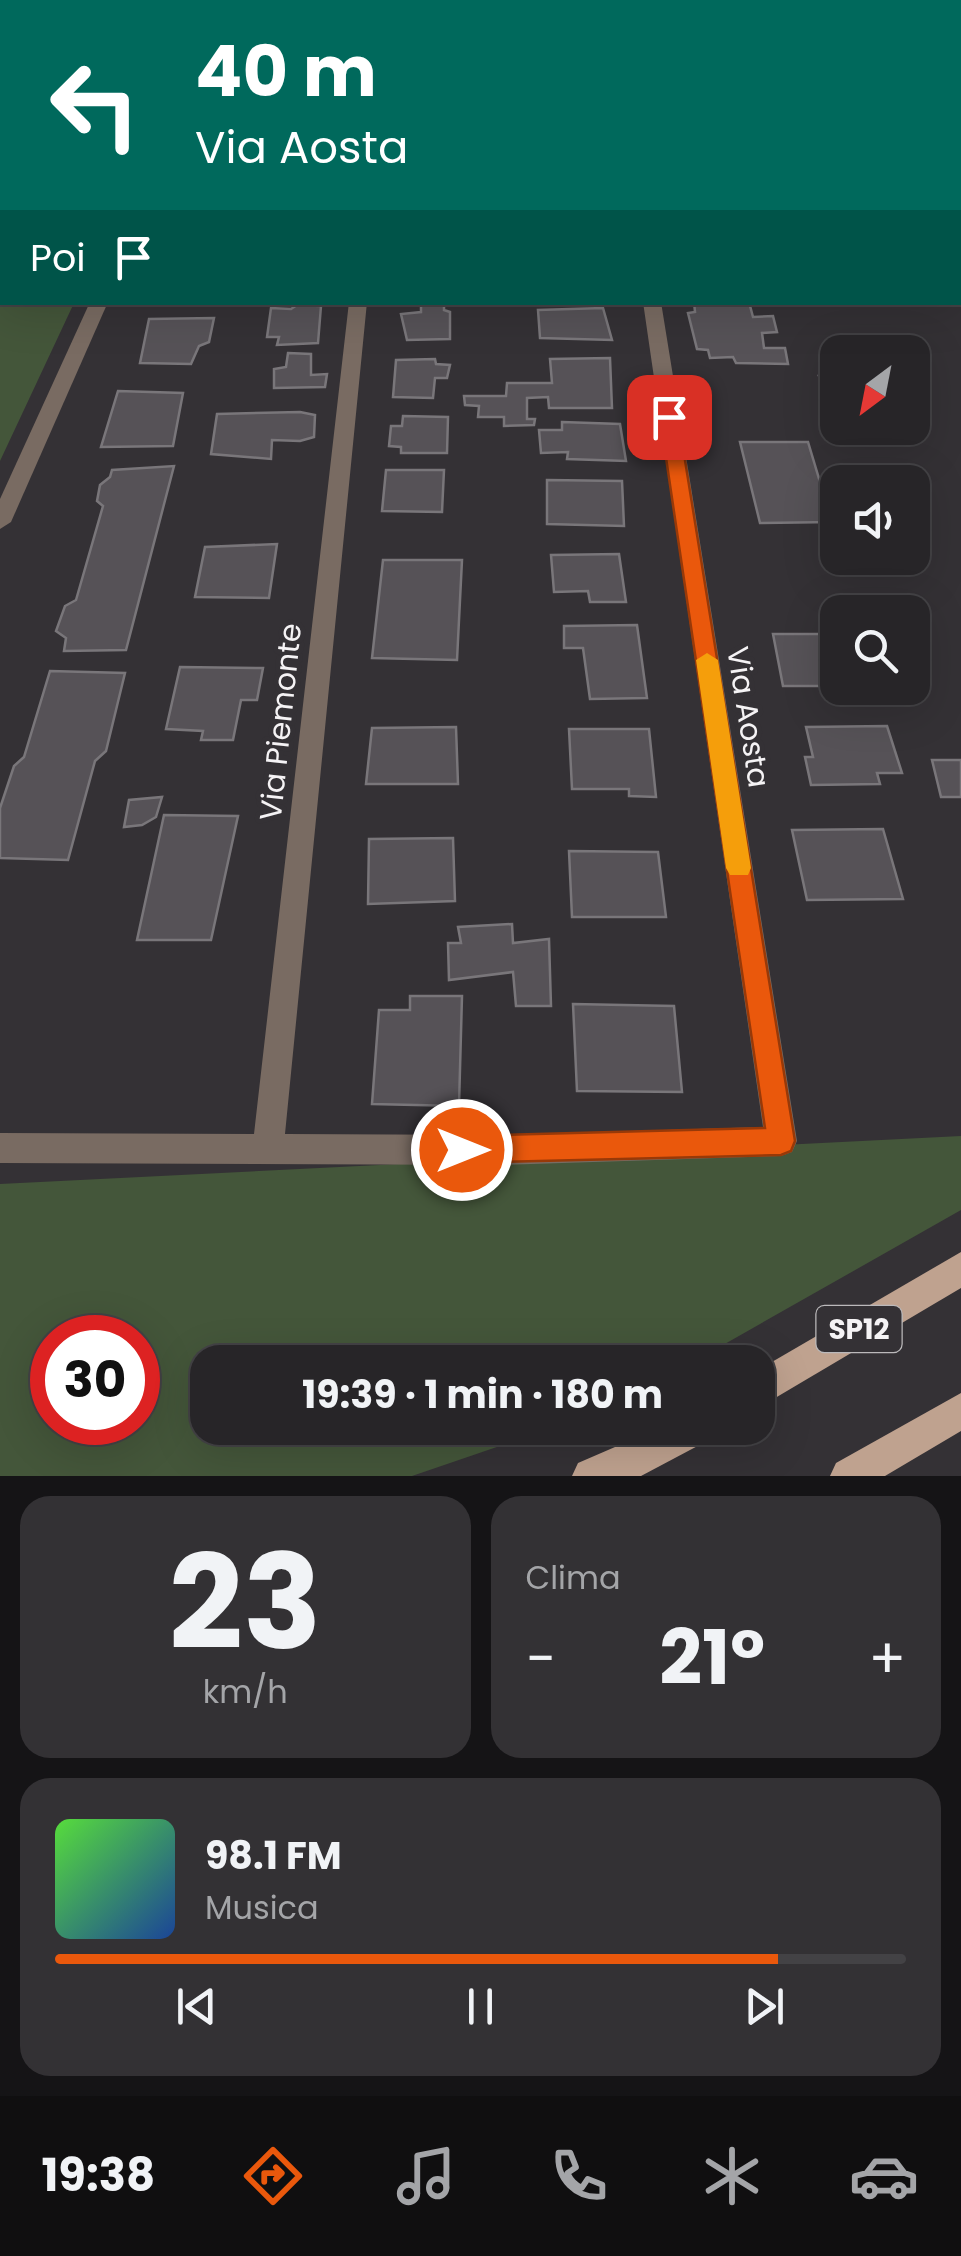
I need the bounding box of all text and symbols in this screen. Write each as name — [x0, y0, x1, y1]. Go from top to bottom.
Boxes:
text: 40 m — [195, 22, 377, 121]
icon: left — [30, 40, 160, 170]
text: Via Aosta — [195, 116, 408, 179]
icon: arrive — [106, 230, 161, 285]
text: Poi — [30, 231, 86, 284]
north arrow — [820, 335, 930, 445]
map controls — [820, 335, 930, 705]
pin — [627, 375, 712, 460]
icon: arrive — [642, 390, 697, 445]
button: sound — [820, 465, 930, 575]
button: search — [820, 595, 930, 705]
street label: Via Piemonte — [249, 621, 312, 823]
street label: Via Aosta — [716, 643, 781, 791]
position arrow — [410, 1098, 514, 1202]
road number: SP12 — [816, 1306, 902, 1352]
speed limit sign: 30 — [30, 1315, 160, 1445]
text: 19:39 · 1 min · 180 m — [302, 1368, 663, 1421]
text: 23 — [169, 1511, 322, 1694]
text: Clima — [526, 1555, 621, 1600]
text: 21° — [659, 1605, 765, 1710]
text: − — [526, 1620, 556, 1697]
text: + — [868, 1620, 906, 1697]
text: km/h — [203, 1669, 288, 1714]
text: 98.1 FM — [205, 1829, 342, 1882]
text: Musica — [205, 1885, 319, 1930]
icon: previous — [169, 1979, 224, 2034]
icon: pause — [453, 1979, 508, 2034]
icon: next — [737, 1979, 792, 2034]
icon: directions — [238, 2141, 308, 2211]
icon: music — [391, 2141, 461, 2211]
icon: phone — [544, 2141, 614, 2211]
icon: climate — [697, 2141, 767, 2211]
icon: car — [849, 2141, 919, 2211]
text: 19:38 — [41, 2144, 155, 2207]

